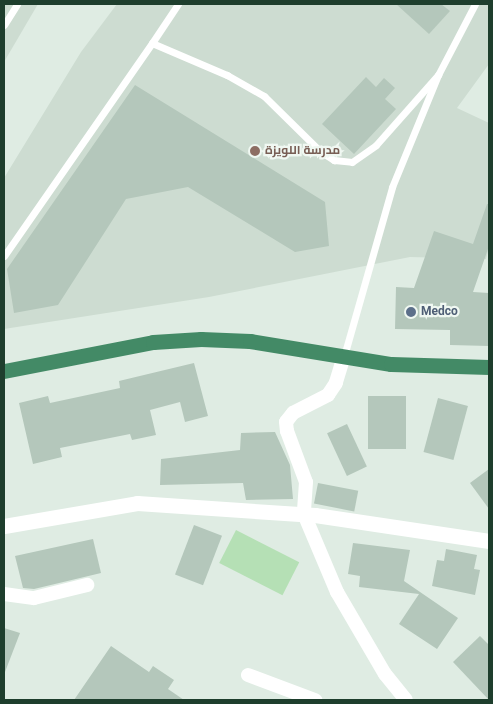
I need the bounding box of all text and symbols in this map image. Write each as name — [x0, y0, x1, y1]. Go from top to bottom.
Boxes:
place label: مدرسة اللويزة — [265, 144, 340, 158]
marker: مدرسة اللويزة — [249, 145, 261, 157]
place label: Medco — [421, 305, 458, 319]
marker: Medco — [405, 306, 417, 318]

